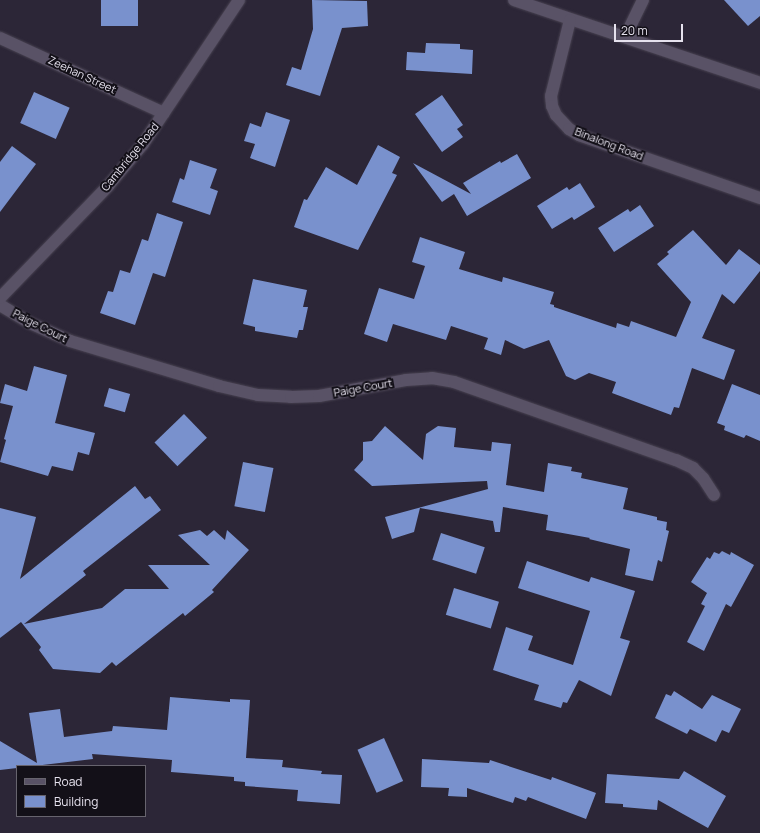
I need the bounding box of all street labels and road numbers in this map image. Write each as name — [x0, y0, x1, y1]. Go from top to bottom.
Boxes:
street label: Zeehan Street — [46, 54, 118, 96]
street label: Cambridge Road — [98, 120, 162, 194]
street label: Binalong Road — [573, 125, 645, 163]
street label: Paige Court — [11, 307, 69, 345]
street label: Paige Court — [333, 376, 393, 400]

